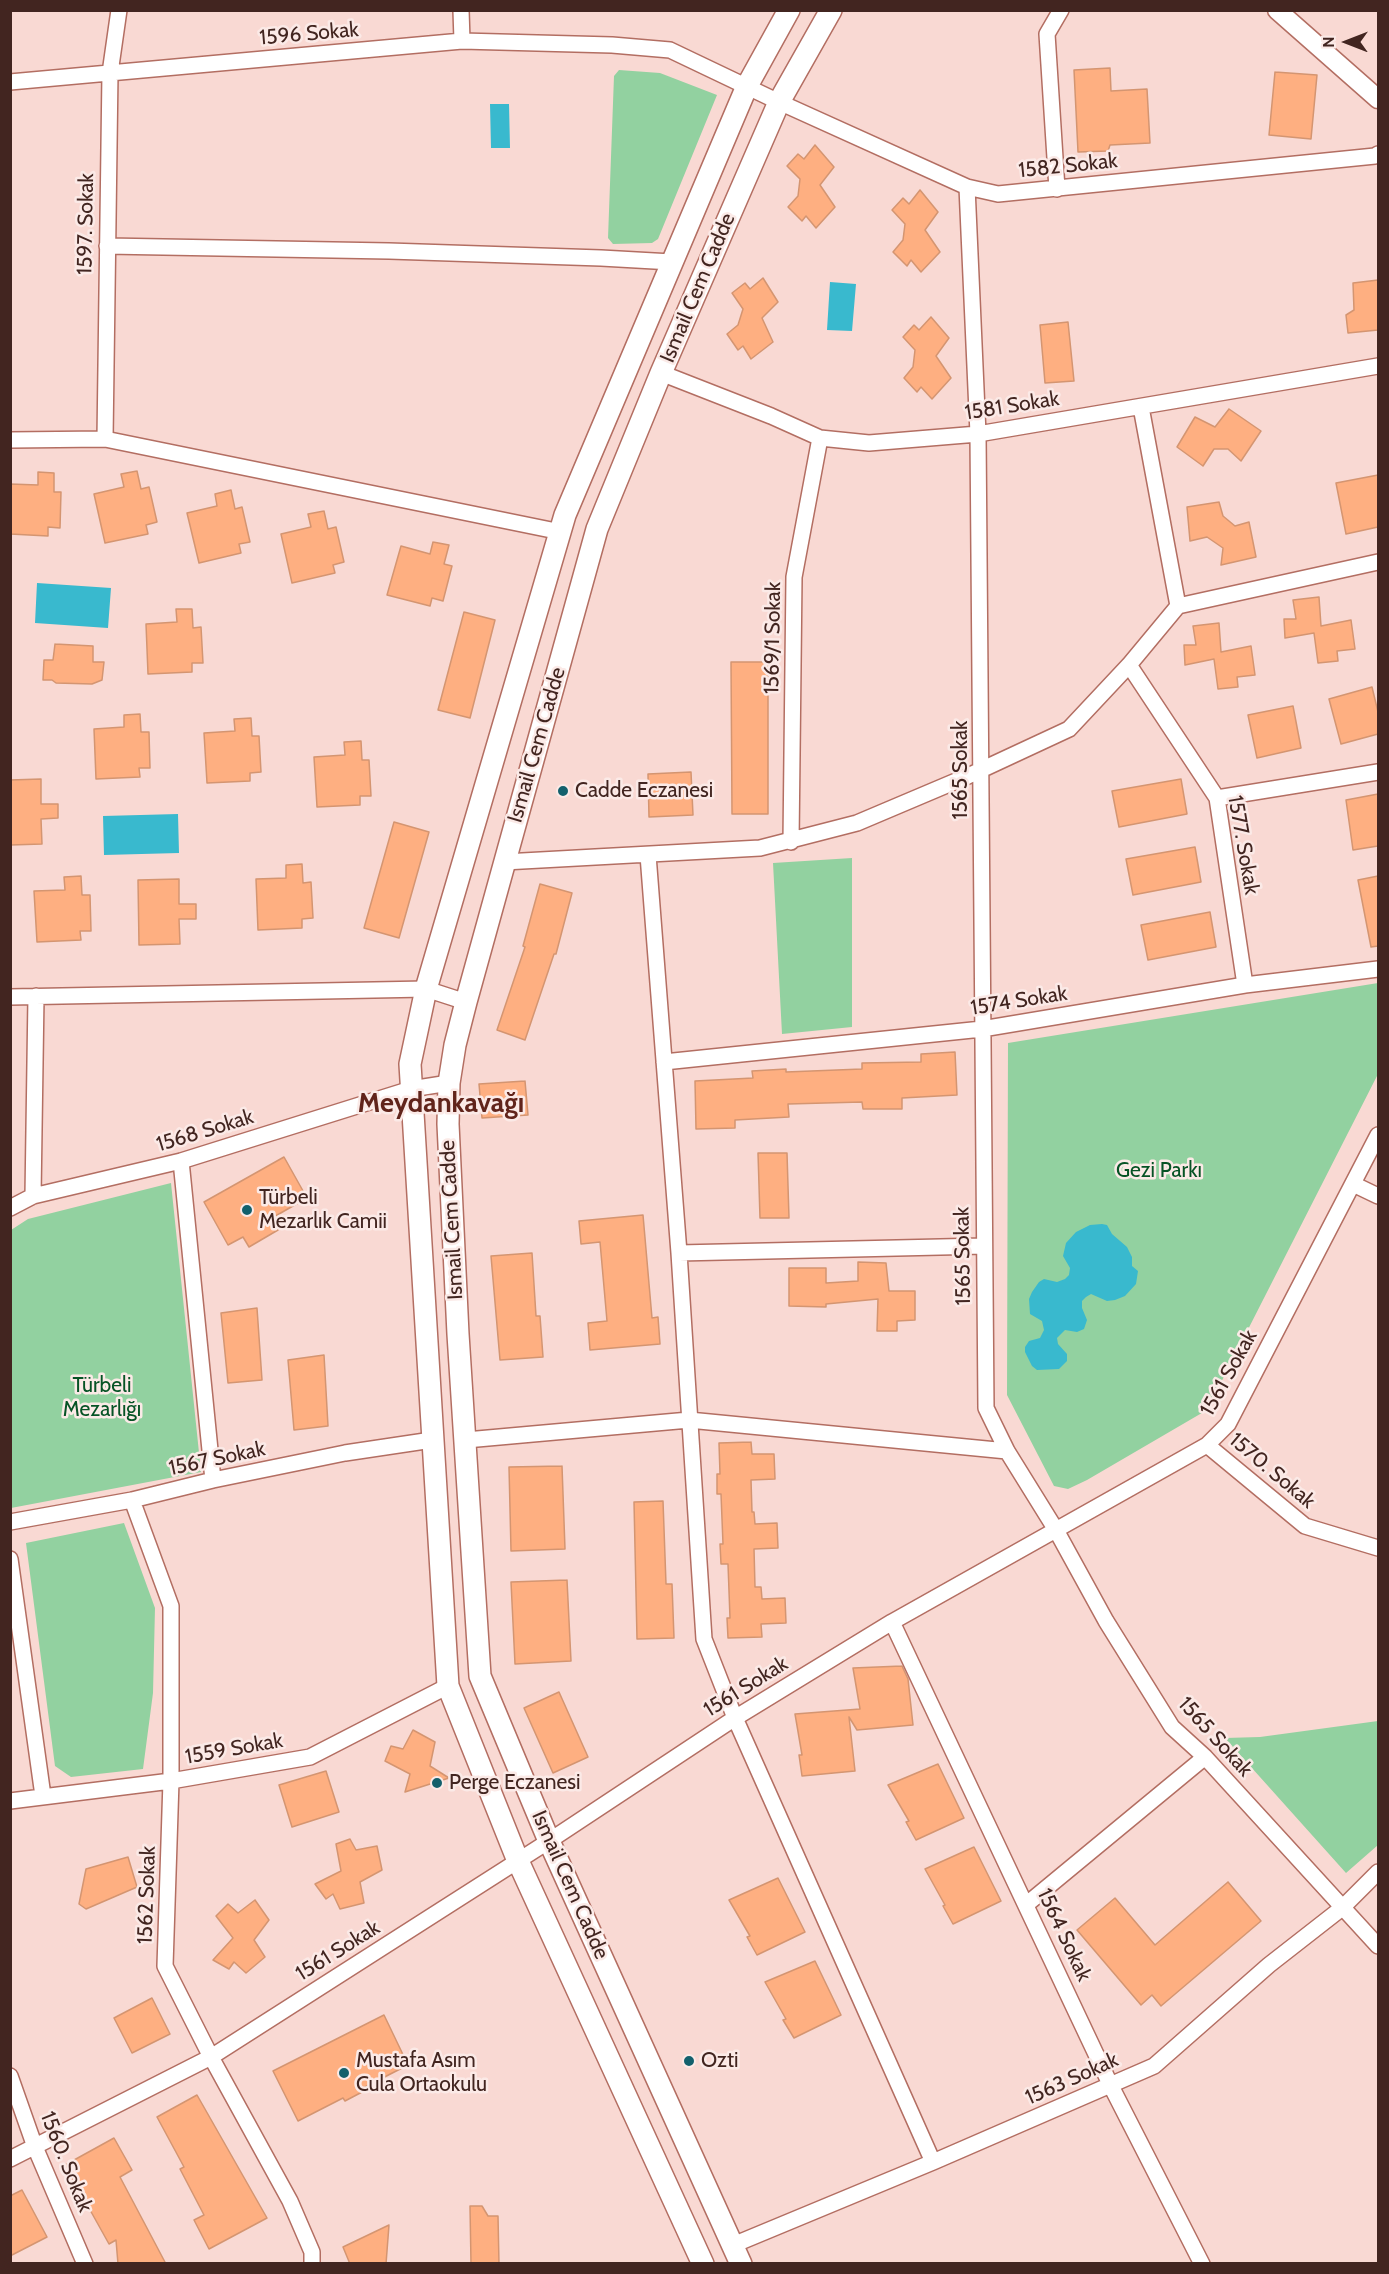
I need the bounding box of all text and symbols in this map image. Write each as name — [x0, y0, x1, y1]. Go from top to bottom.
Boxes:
north arrow — [1317, 12, 1377, 72]
street label: 1596 Sokak — [258, 17, 360, 51]
text: N — [1319, 36, 1338, 48]
street label: 1582 Sokak — [1017, 148, 1119, 184]
street label: 1597. Sokak — [73, 173, 99, 275]
street label: Ismail Cem Cadde — [655, 209, 741, 367]
street label: 1581 Sokak — [963, 386, 1061, 426]
street label: 1569/1 Sokak — [759, 582, 787, 694]
street label: Ismail Cem Cadde — [503, 665, 571, 825]
street label: 1565 Sokak — [948, 721, 974, 819]
place label: Cadde Eczanesi — [575, 778, 713, 804]
marker: Cadde Eczanesi — [556, 784, 570, 798]
street label: 1577. Sokak — [1222, 793, 1264, 897]
street label: 1574 Sokak — [969, 981, 1069, 1021]
district label: Meydankavağı — [358, 1088, 524, 1120]
street label: 1568 Sokak — [153, 1104, 257, 1158]
street label: Ismail Cem Cadde — [435, 1139, 469, 1301]
park label: Gezi Parkı — [1116, 1158, 1202, 1184]
place label: Türbeli Mezarlık Camii — [259, 1185, 387, 1235]
marker: Türbeli Mezarlık Camii — [240, 1203, 254, 1217]
street label: 1565 Sokak — [950, 1206, 976, 1306]
street label: 1561 Sokak — [1195, 1326, 1263, 1420]
park label: Türbeli Mezarlığı — [63, 1373, 141, 1423]
street label: 1570. Sokak — [1224, 1428, 1320, 1514]
street label: 1567 Sokak — [167, 1437, 267, 1481]
street label: 1561 Sokak — [699, 1651, 793, 1723]
street label: 1565 Sokak — [1173, 1692, 1257, 1782]
street label: 1559 Sokak — [183, 1728, 285, 1770]
place label: Perge Eczanesi — [449, 1770, 580, 1796]
marker: Perge Eczanesi — [430, 1776, 444, 1790]
street label: Ismail Cem Cadde — [526, 1807, 614, 1963]
street label: 1562 Sokak — [133, 1845, 161, 1945]
street label: 1564 Sokak — [1032, 1885, 1096, 1985]
street label: 1561 Sokak — [291, 1915, 385, 1987]
street label: 1563 Sokak — [1022, 2047, 1122, 2111]
place label: Mustafa Asım Cula Ortaokulu — [356, 2048, 487, 2098]
place label: Ozti — [701, 2048, 738, 2074]
marker: Ozti — [682, 2054, 696, 2068]
marker: Mustafa Asım Cula Ortaokulu — [337, 2066, 351, 2080]
street label: 1560. Sokak — [34, 2108, 98, 2216]

